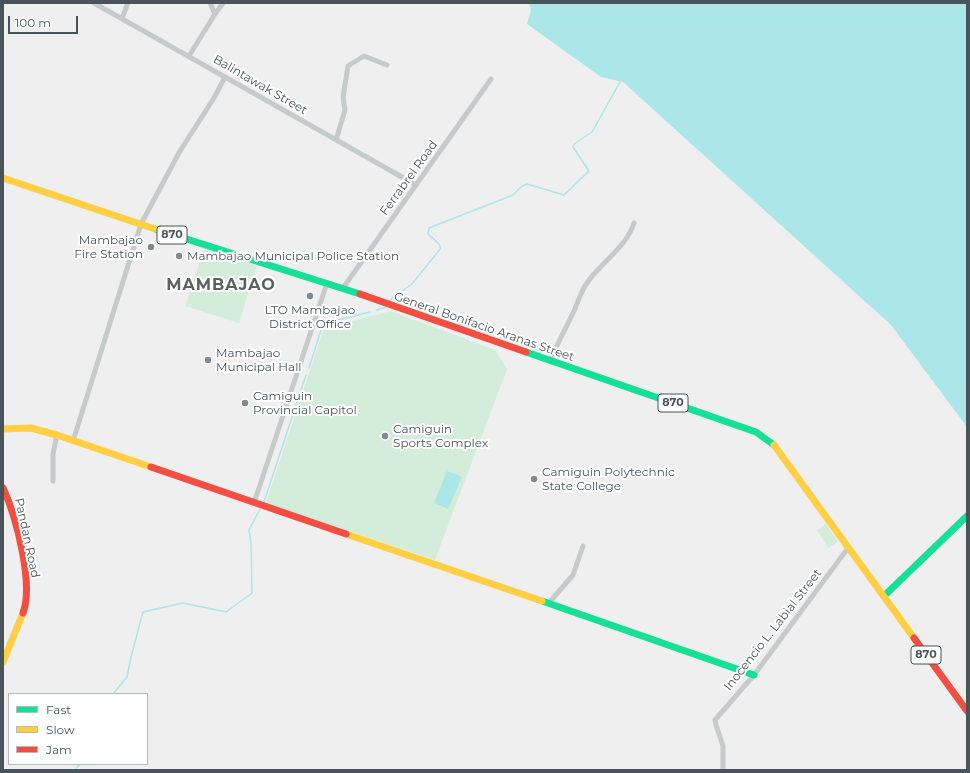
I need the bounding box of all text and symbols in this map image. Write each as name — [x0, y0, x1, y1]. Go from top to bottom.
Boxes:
scale bar — [10, 8, 80, 34]
text: 100 m — [15, 15, 51, 30]
street label: Balintawak Street — [210, 52, 310, 118]
street label: Ferrabrel Road — [377, 138, 441, 218]
road number: 870 — [157, 226, 187, 244]
place label: Mambajao Fire Station — [74, 233, 143, 261]
marker: Mambajao Fire Station — [146, 242, 156, 252]
place label: Mambajao Municipal Police Station — [187, 249, 399, 263]
marker: Mambajao Municipal Police Station — [174, 251, 184, 261]
district label: MAMBAJAO — [166, 275, 276, 295]
street label: General Bonifacio Aranas Street — [392, 289, 576, 365]
marker: LTO Mambajao District Office — [305, 291, 315, 301]
place label: LTO Mambajao District Office — [265, 303, 355, 331]
place label: Mambajao Municipal Hall — [216, 346, 302, 374]
marker: Mambajao Municipal Hall — [203, 355, 213, 365]
place label: Camiguin Provincial Capitol — [253, 389, 357, 417]
road number: 870 — [658, 394, 688, 412]
marker: Camiguin Provincial Capitol — [240, 398, 250, 408]
place label: Camiguin Sports Complex — [393, 422, 488, 450]
marker: Camiguin Sports Complex — [380, 431, 390, 441]
place label: Camiguin Polytechnic State College — [542, 465, 675, 493]
marker: Camiguin Polytechnic State College — [529, 474, 539, 484]
street label: Pandan Road — [11, 497, 43, 579]
street label: Inocencio L. Labial Street — [721, 566, 825, 694]
road number: 870 — [911, 646, 941, 664]
legend — [8, 693, 148, 765]
text: Fast — [46, 702, 71, 717]
text: Slow — [46, 722, 75, 737]
text: Jam — [46, 742, 72, 757]

